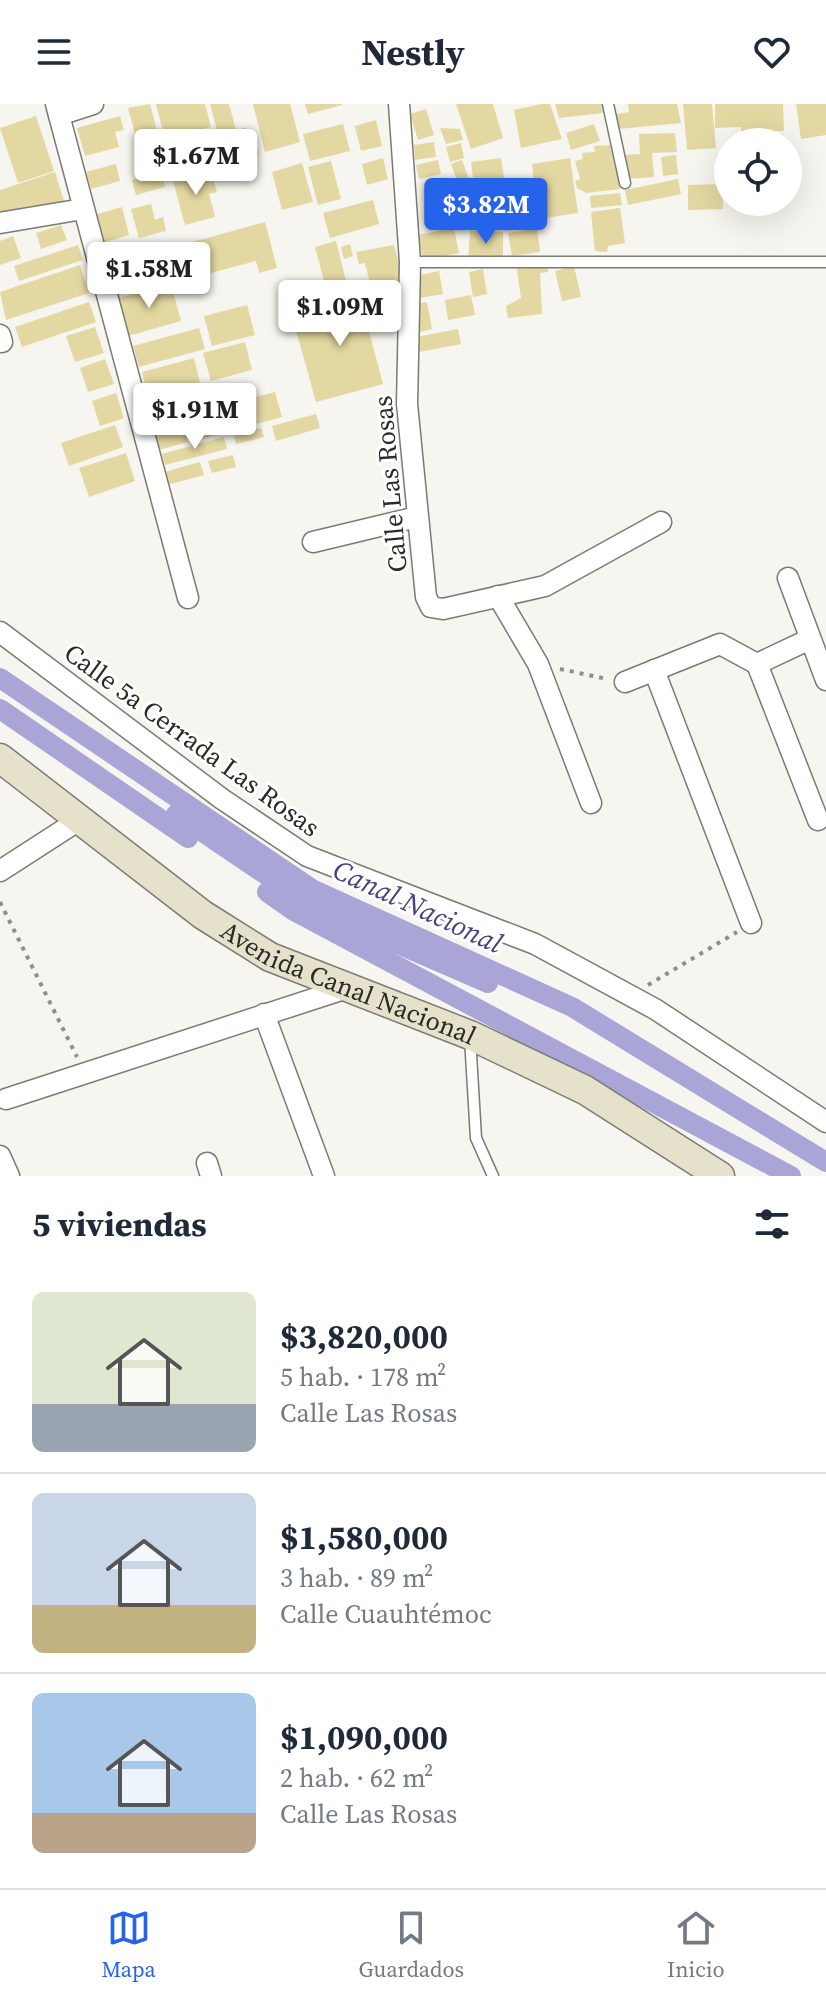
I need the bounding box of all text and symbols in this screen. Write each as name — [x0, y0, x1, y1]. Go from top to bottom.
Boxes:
text: Nestly — [361, 28, 465, 77]
icon: menu — [32, 30, 76, 74]
icon: heart — [750, 30, 794, 74]
map controls — [714, 128, 802, 216]
button: locate — [714, 128, 802, 216]
pin: $1.67M — [131, 129, 261, 197]
text: $1.67M — [152, 137, 240, 173]
pin: $3.82M — [421, 178, 551, 246]
text: $3.82M — [442, 186, 530, 222]
pin: $1.58M — [84, 242, 214, 310]
text: $1.58M — [105, 250, 193, 286]
pin: $1.09M — [275, 280, 405, 348]
text: $1.09M — [296, 288, 384, 324]
pin: $1.91M — [130, 383, 260, 451]
text: $1.91M — [151, 391, 239, 427]
street label: Calle Las Rosas — [364, 394, 416, 574]
street label: Calle 5a Cerrada Las Rosas — [57, 635, 327, 845]
water label: Canal Nacional — [327, 850, 509, 962]
street label: Avenida Canal Nacional — [214, 912, 483, 1054]
text: 5 viviendas — [32, 1201, 207, 1247]
icon: filters — [750, 1202, 794, 1246]
text: $3,820,000 — [280, 1313, 448, 1359]
icon: home — [96, 1324, 192, 1420]
text: 5 hab. · 178 m² — [280, 1359, 446, 1395]
text: Calle Las Rosas — [280, 1395, 457, 1431]
text: $1,580,000 — [280, 1514, 448, 1560]
icon: home — [96, 1525, 192, 1621]
text: 3 hab. · 89 m² — [280, 1560, 433, 1596]
text: Calle Cuauhtémoc — [280, 1596, 492, 1632]
text: $1,090,000 — [280, 1714, 448, 1760]
icon: home — [96, 1725, 192, 1821]
text: 2 hab. · 62 m² — [280, 1760, 433, 1796]
text: Calle Las Rosas — [280, 1796, 457, 1832]
tab: Mapa — [101, 1906, 156, 1984]
tab: Guardados — [359, 1906, 464, 1984]
tab: Inicio — [667, 1906, 725, 1984]

